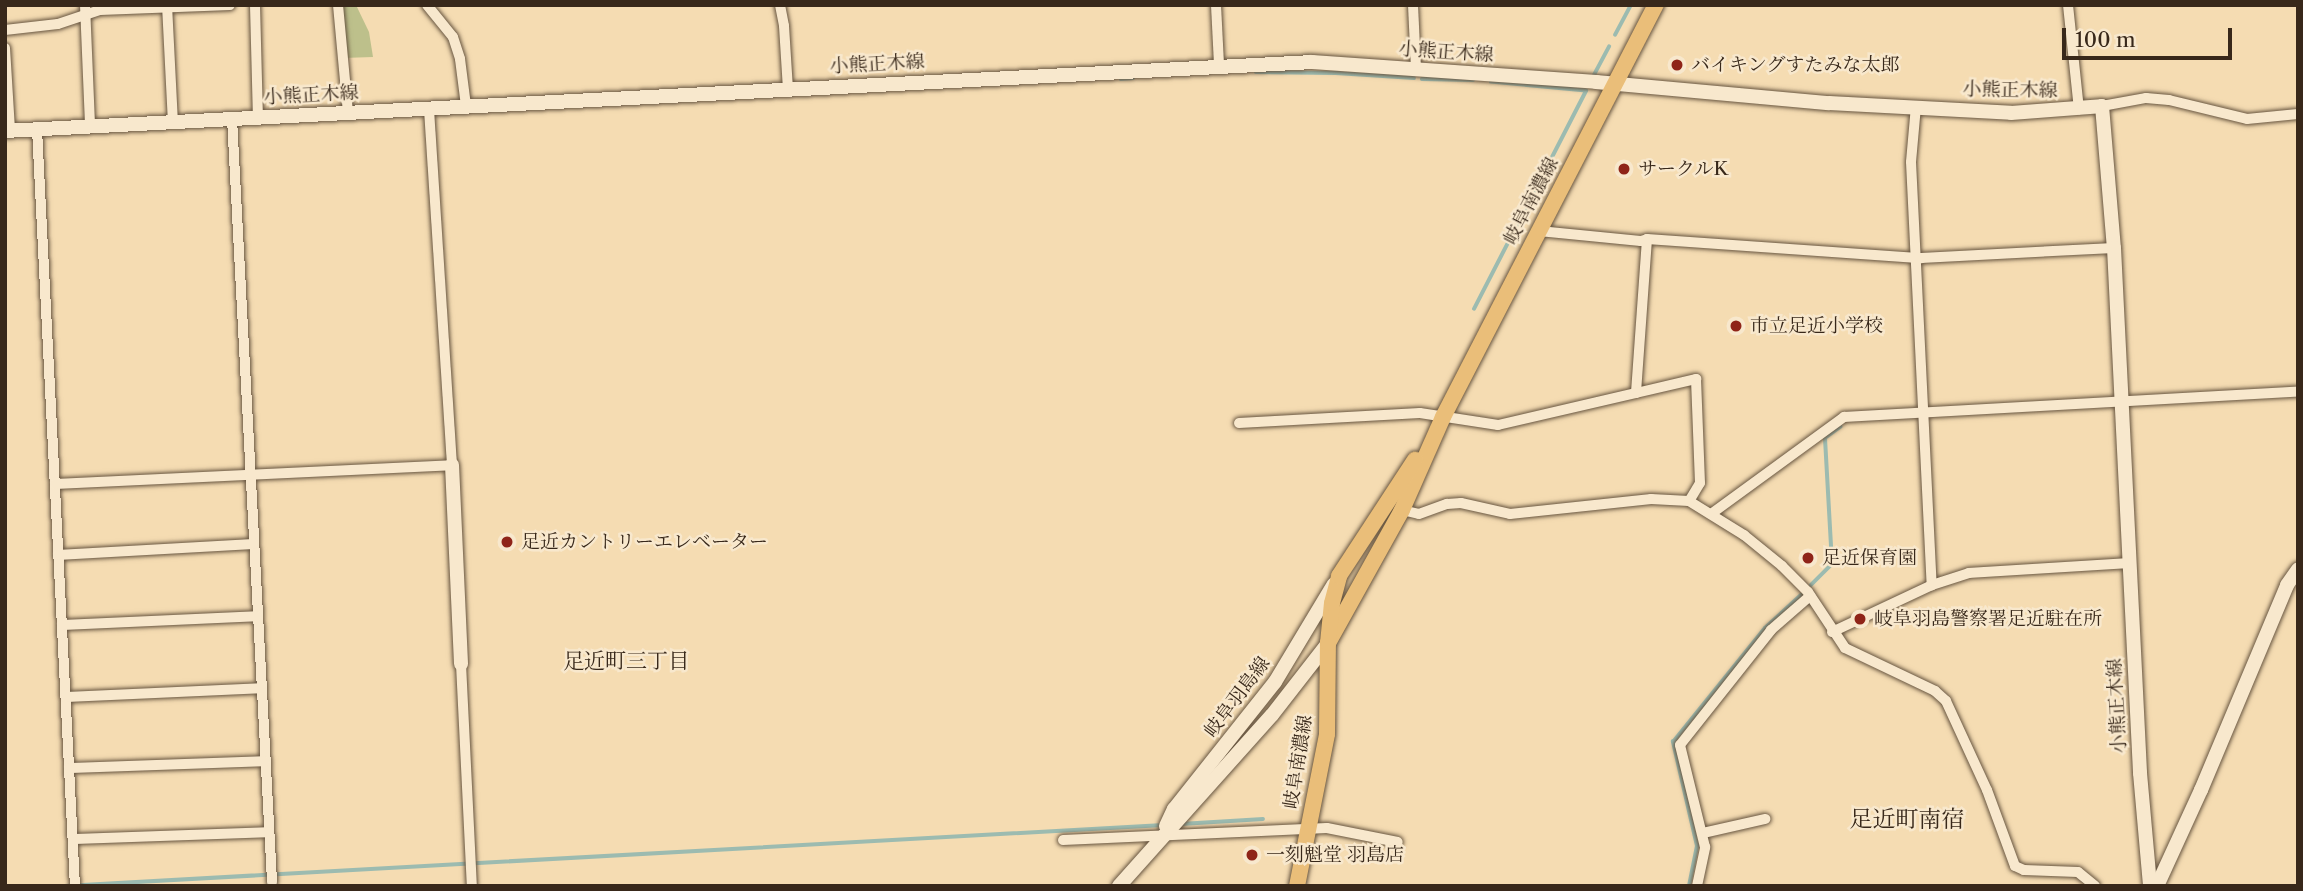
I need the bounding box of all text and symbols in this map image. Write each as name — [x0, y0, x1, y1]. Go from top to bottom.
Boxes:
scale bar — [2065, 14, 2235, 58]
text: 100 m — [2075, 27, 2136, 52]
street label: 小熊正木線 — [1398, 37, 1494, 67]
street label: 小熊正木線 — [829, 50, 925, 78]
place label: バイキングすたみな太郎 — [1691, 54, 1900, 76]
marker: バイキングすたみな太郎 — [1669, 57, 1685, 73]
street label: 小熊正木線 — [1962, 78, 2058, 102]
street label: 小熊正木線 — [263, 81, 359, 109]
street label: 岐阜南濃線 — [1499, 154, 1563, 248]
place label: サークルK — [1638, 158, 1729, 180]
marker: サークルK — [1616, 161, 1632, 177]
place label: 市立足近小学校 — [1750, 315, 1883, 337]
marker: 市立足近小学校 — [1728, 318, 1744, 334]
place label: 足近カントリーエレベーター — [521, 531, 768, 553]
marker: 足近カントリーエレベーター — [499, 534, 515, 550]
place label: 足近保育園 — [1822, 547, 1917, 569]
marker: 足近保育園 — [1800, 550, 1816, 566]
place label: 岐阜羽島警察署足近駐在所 — [1874, 608, 2102, 630]
marker: 岐阜羽島警察署足近駐在所 — [1852, 611, 1868, 627]
district label: 足近町三丁目 — [563, 648, 689, 674]
street label: 岐阜羽島線 — [1199, 652, 1275, 742]
street label: 小熊正木線 — [2103, 658, 2131, 754]
street label: 岐阜南濃線 — [1279, 713, 1317, 811]
district label: 足近町南宿 — [1850, 805, 1964, 833]
place label: 一刻魁堂 羽島店 — [1266, 844, 1404, 866]
marker: 一刻魁堂 羽島店 — [1244, 847, 1260, 863]

